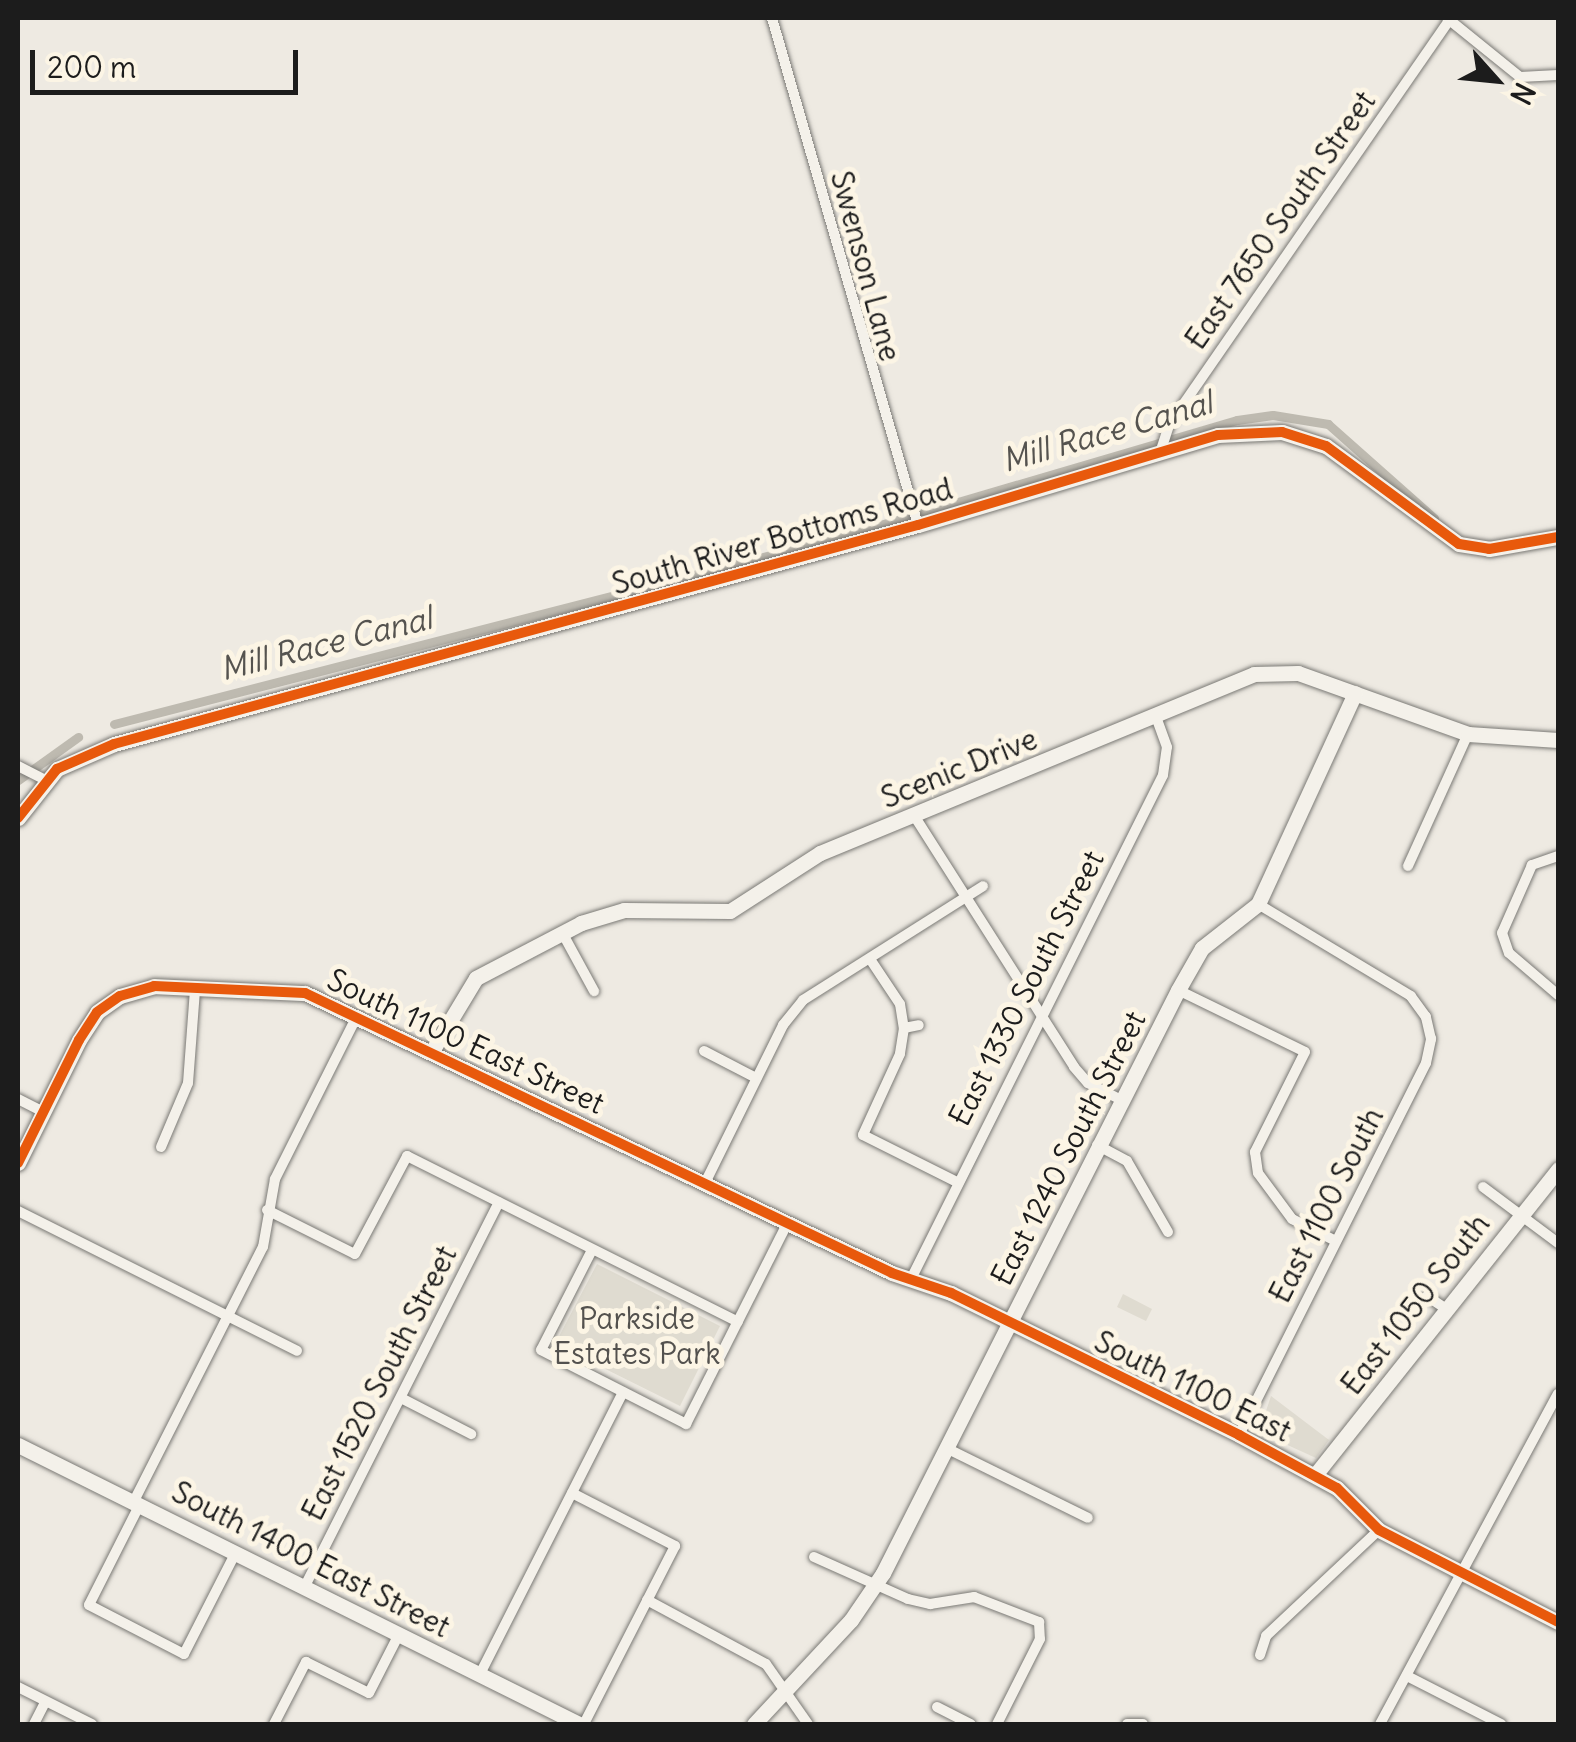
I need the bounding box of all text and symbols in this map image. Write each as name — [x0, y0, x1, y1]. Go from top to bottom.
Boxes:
scale bar — [35, 30, 302, 92]
north arrow — [1446, 30, 1546, 130]
text: 200 m — [47, 48, 136, 86]
text: N — [1502, 77, 1543, 110]
street label: East 7650 South Street — [1177, 84, 1383, 356]
street label: Swenson Lane — [823, 167, 909, 365]
water label: Mill Race Canal — [997, 384, 1217, 480]
street label: South River Bottoms Road — [608, 470, 956, 602]
water label: Mill Race Canal — [216, 599, 436, 689]
street label: Scenic Drive — [876, 720, 1042, 816]
street label: East 1330 South Street — [941, 844, 1111, 1132]
street label: South 1100 East Street — [322, 961, 610, 1121]
street label: East 1240 South Street — [983, 1005, 1153, 1291]
street label: East 1100 South — [1261, 1101, 1391, 1309]
street label: East 1050 South — [1333, 1206, 1497, 1402]
street label: East 1520 South Street — [294, 1240, 464, 1526]
park label: Parkside Estates Park — [553, 1300, 721, 1370]
street label: South 1100 East — [1089, 1323, 1297, 1449]
street label: South 1400 East Street — [166, 1473, 456, 1645]

